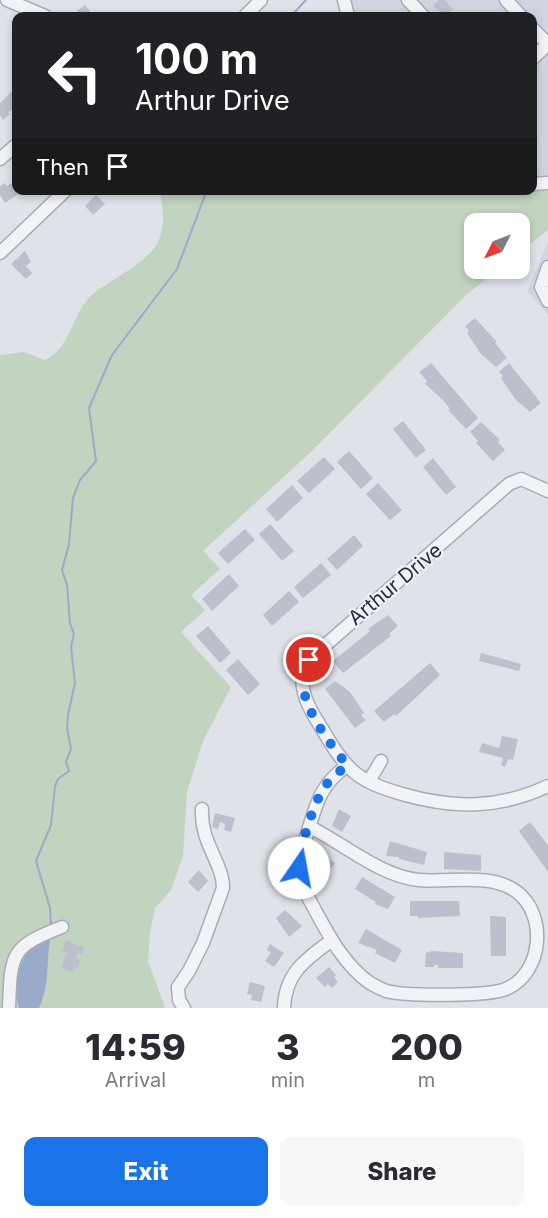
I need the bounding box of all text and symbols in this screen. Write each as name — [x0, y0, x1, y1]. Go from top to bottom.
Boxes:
text: 100 m — [135, 33, 258, 84]
icon: left — [36, 36, 114, 114]
text: Arthur Drive — [135, 84, 290, 117]
icon: arrive — [101, 150, 134, 183]
text: Then — [36, 154, 89, 180]
north arrow — [464, 213, 530, 279]
map controls — [464, 213, 530, 279]
street label: Arthur Drive — [343, 538, 447, 630]
pin — [283, 634, 334, 685]
icon: arrive — [292, 643, 325, 676]
position arrow — [267, 836, 331, 900]
text: 14:59 — [85, 1025, 186, 1069]
text: 3 — [276, 1025, 300, 1069]
text: 200 — [390, 1025, 463, 1069]
text: Arrival — [105, 1068, 166, 1092]
text: min — [271, 1068, 305, 1092]
text: m — [418, 1068, 435, 1092]
button: Exit — [24, 1137, 268, 1206]
button: Share — [280, 1137, 524, 1206]

